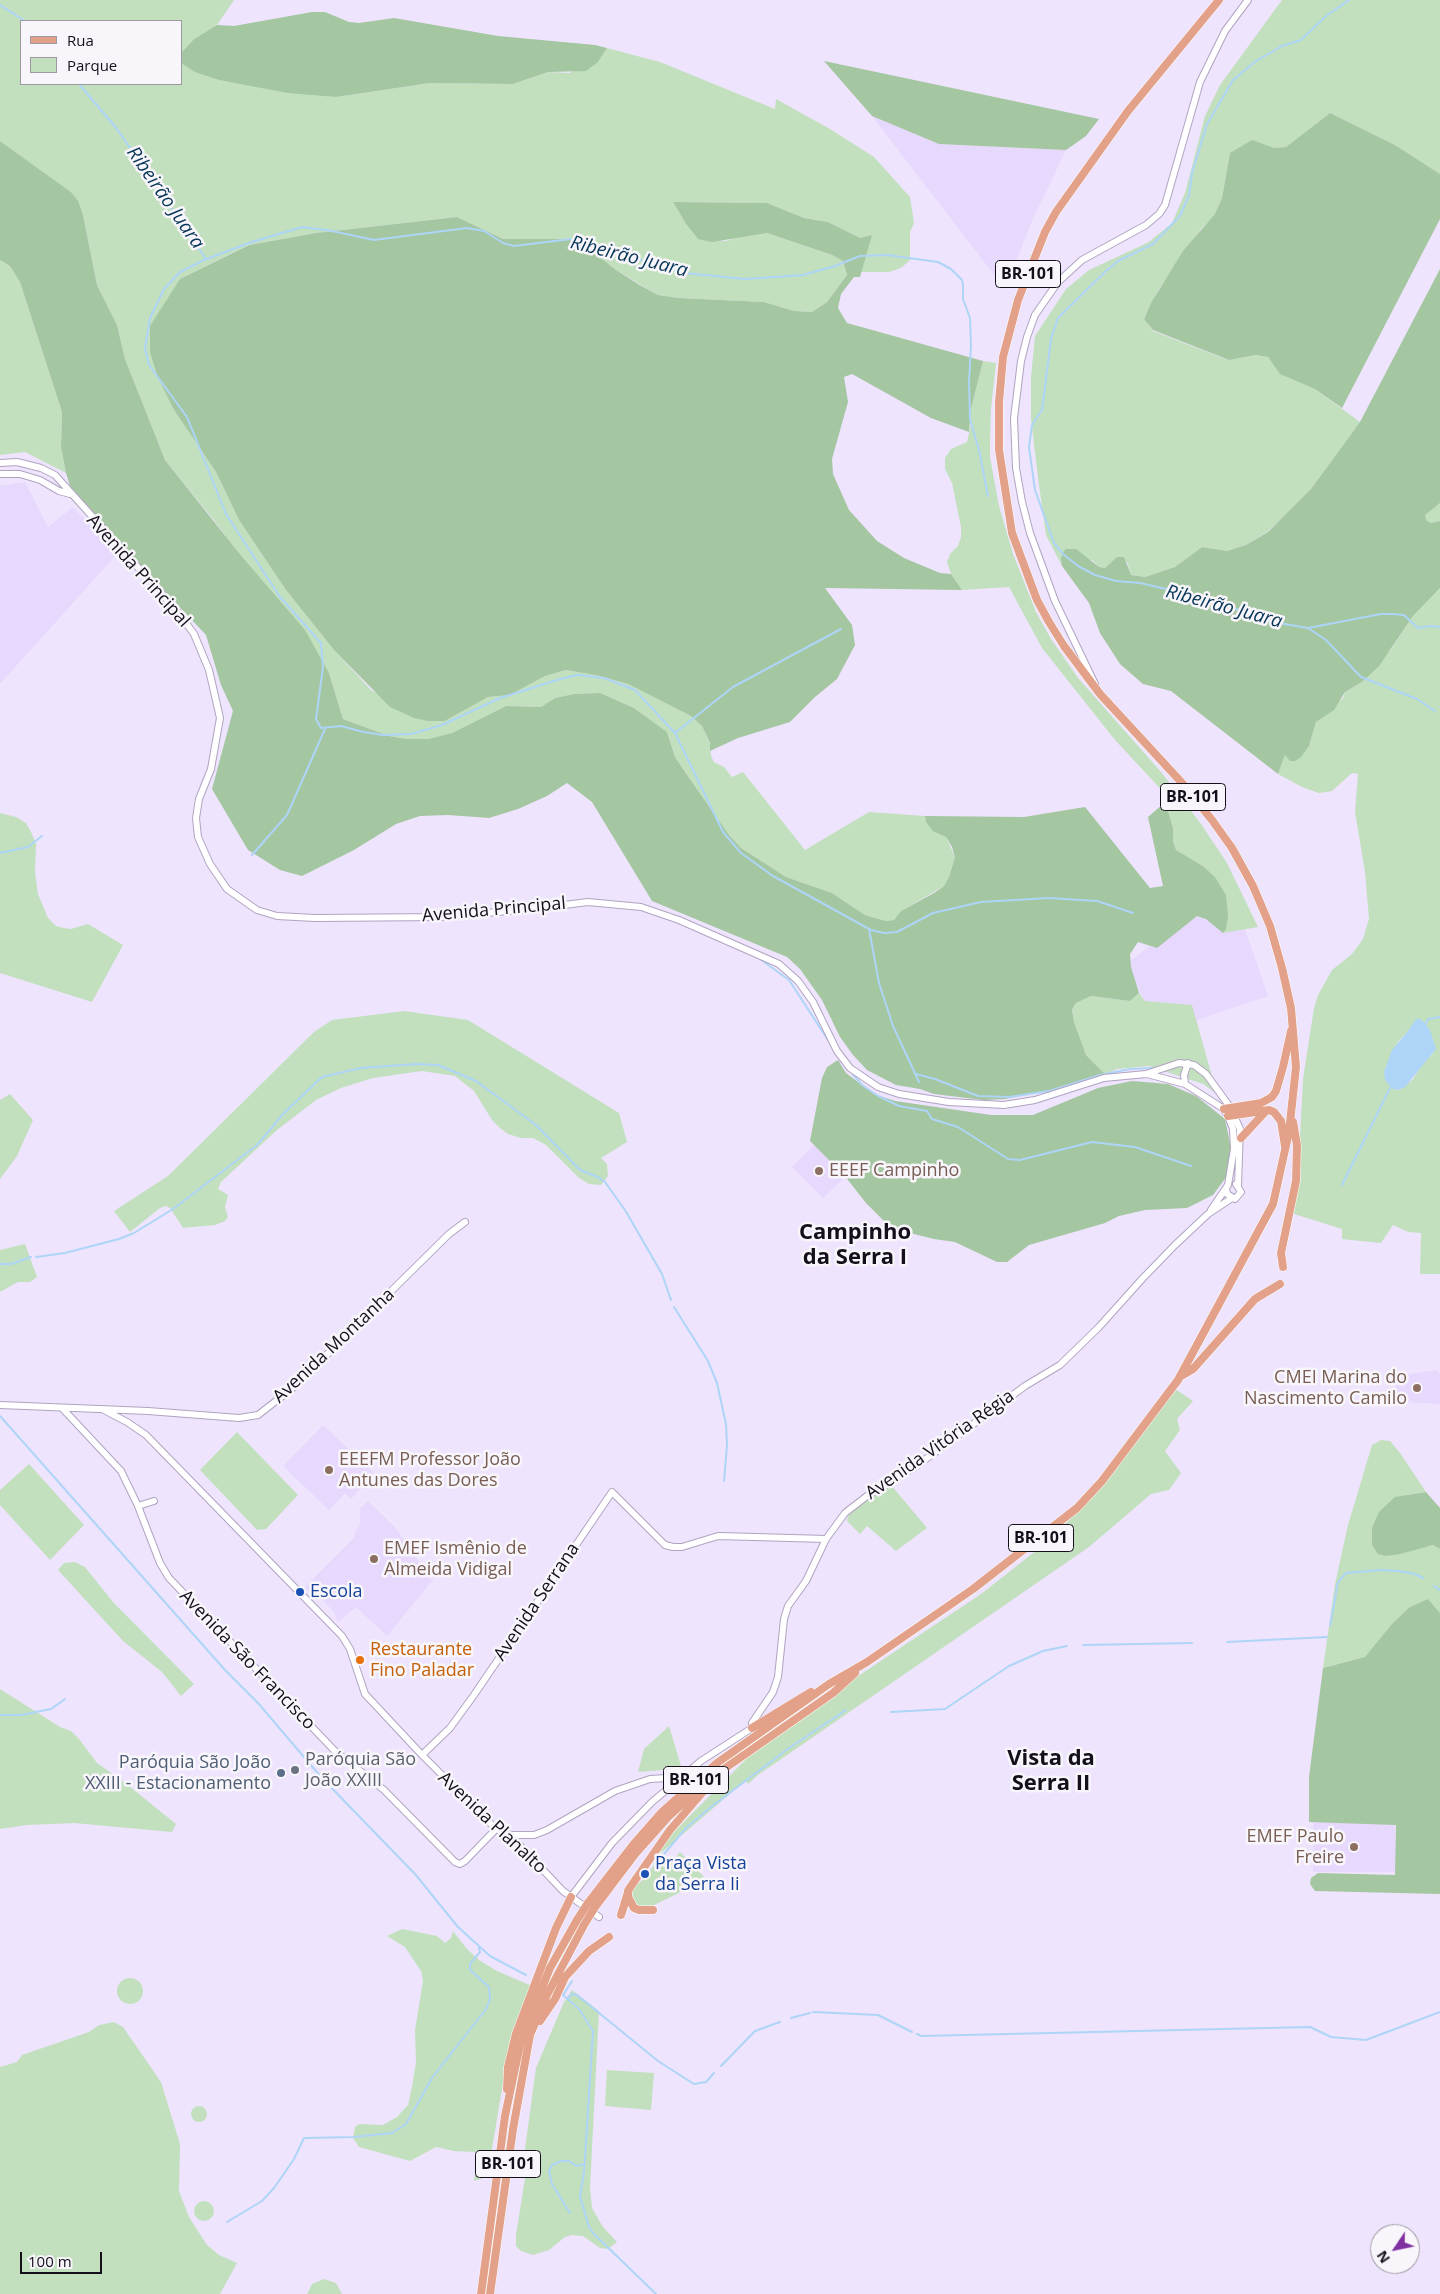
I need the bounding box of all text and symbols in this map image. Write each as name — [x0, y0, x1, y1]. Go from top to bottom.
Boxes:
legend — [20, 20, 182, 85]
text: Rua — [67, 30, 94, 50]
text: Parque — [67, 55, 117, 75]
water label: Ribeirão Juara — [121, 142, 209, 254]
water label: Ribeirão Juara — [568, 231, 690, 283]
road number: BR-101 — [996, 260, 1060, 288]
street label: Avenida Principal — [82, 510, 194, 632]
water label: Ribeirão Juara — [1163, 580, 1285, 634]
road number: BR-101 — [1160, 784, 1226, 810]
street label: Avenida Principal — [421, 893, 567, 927]
place label: EEEF Campinho — [829, 1160, 959, 1182]
marker: EEEF Campinho — [813, 1165, 825, 1177]
district label: Campinho da Serra I — [799, 1220, 911, 1272]
street label: Avenida Montanha — [269, 1284, 399, 1408]
place label: CMEI Marina do Nascimento Camilo — [1244, 1367, 1407, 1410]
marker: CMEI Marina do Nascimento Camilo — [1411, 1382, 1423, 1394]
street label: Avenida Vitória Régia — [862, 1386, 1018, 1504]
place label: EEEFM Professor João Antunes das Dores — [339, 1449, 521, 1492]
marker: EEEFM Professor João Antunes das Dores — [323, 1464, 335, 1476]
road number: BR-101 — [1008, 1525, 1074, 1552]
place label: EMEF Ismênio de Almeida Vidigal — [384, 1538, 527, 1580]
street label: Avenida Serrana — [490, 1539, 584, 1665]
marker: EMEF Ismênio de Almeida Vidigal — [368, 1553, 380, 1565]
place label: Escola — [310, 1581, 363, 1603]
street label: Avenida São Francisco — [175, 1586, 319, 1734]
marker: Escola — [294, 1586, 306, 1598]
place label: Restaurante Fino Paladar — [370, 1639, 474, 1682]
marker: Restaurante Fino Paladar — [354, 1654, 366, 1666]
district label: Vista da Serra II — [1007, 1746, 1095, 1798]
place label: Paróquia São João XXIII — [305, 1749, 416, 1792]
place label: Paróquia São João XXIII - Estacionamento — [85, 1752, 271, 1795]
marker: Paróquia São João XXIII — [289, 1764, 301, 1776]
road number: BR-101 — [664, 1766, 728, 1794]
marker: Paróquia São João XXIII - Estacionamento — [275, 1767, 287, 1779]
street label: Avenida Planalto — [433, 1767, 551, 1879]
place label: EMEF Paulo Freire — [1247, 1826, 1344, 1868]
marker: EMEF Paulo Freire — [1348, 1841, 1360, 1853]
place label: Praça Vista da Serra Ii — [655, 1853, 747, 1896]
marker: Praça Vista da Serra Ii — [639, 1868, 651, 1880]
road number: BR-101 — [476, 2150, 540, 2178]
north arrow — [1370, 2224, 1420, 2274]
scale bar — [22, 2242, 105, 2274]
text: N — [1372, 2247, 1394, 2267]
text: 100 m — [28, 2251, 72, 2271]

